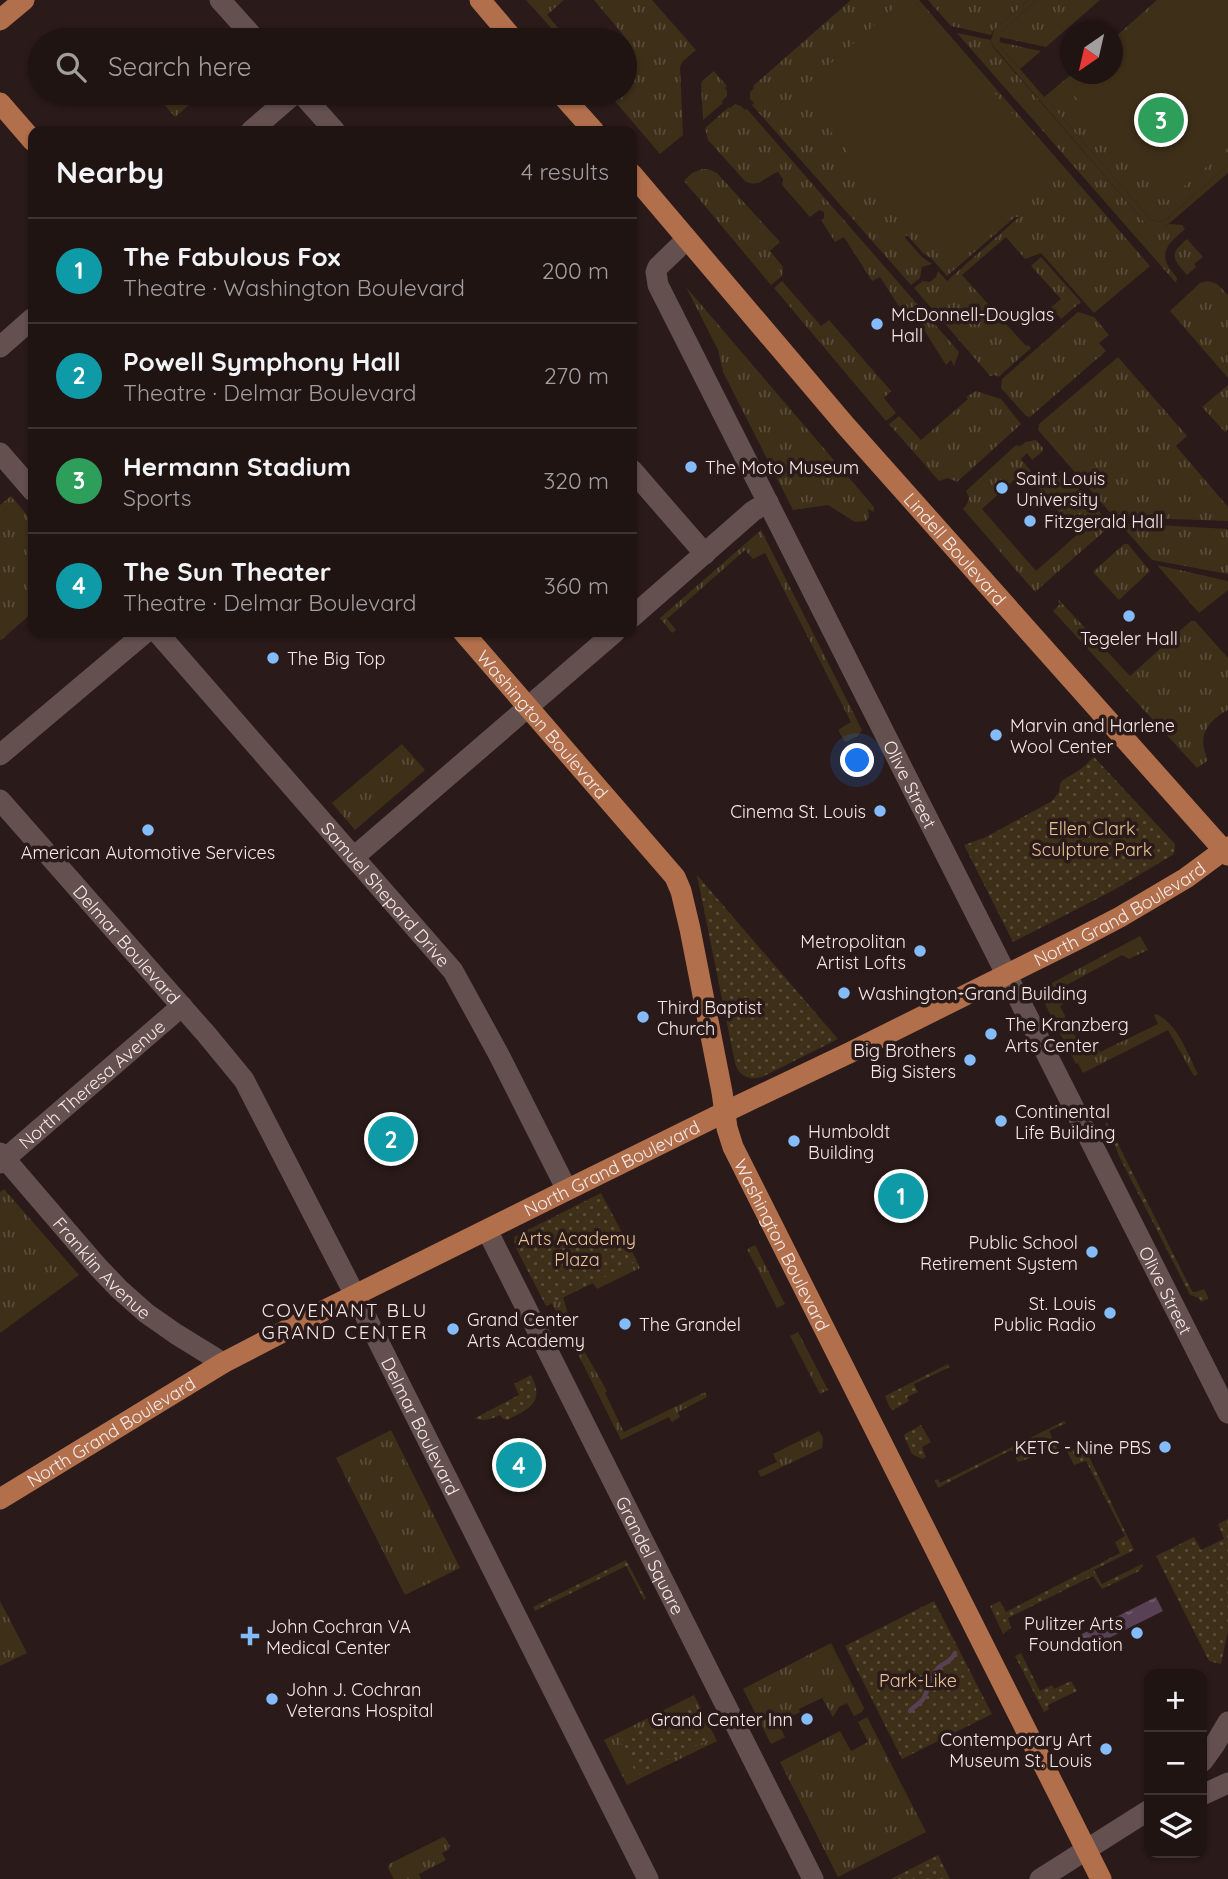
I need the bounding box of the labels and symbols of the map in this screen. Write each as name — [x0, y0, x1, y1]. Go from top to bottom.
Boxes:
north arrow — [1060, 21, 1123, 84]
pin: 3 — [1138, 94, 1184, 146]
place label: McDonnell-Douglas Hall — [891, 303, 1054, 347]
marker: McDonnell-Douglas Hall — [869, 316, 885, 332]
place label: The Moto Museum — [705, 456, 859, 479]
marker: The Moto Museum — [683, 459, 699, 475]
place label: Saint Louis University — [1016, 467, 1105, 511]
marker: Saint Louis University — [994, 480, 1010, 496]
street label: Lindell Boulevard — [899, 488, 1011, 610]
place label: Fitzgerald Hall — [1044, 510, 1163, 533]
marker: Fitzgerald Hall — [1022, 513, 1038, 529]
marker: Tegeler Hall — [1121, 608, 1137, 624]
place label: Tegeler Hall — [1080, 627, 1178, 650]
street label: Washington Boulevard — [472, 645, 613, 803]
place label: The Big Top — [287, 647, 385, 670]
marker: The Big Top — [265, 650, 281, 666]
place label: Marvin and Harlene Wool Center — [1010, 714, 1175, 758]
marker: Marvin and Harlene Wool Center — [988, 727, 1004, 743]
street label: Olive Street — [878, 736, 942, 832]
your location — [840, 743, 874, 777]
place label: Cinema St. Louis — [730, 800, 866, 823]
marker: Cinema St. Louis — [872, 803, 888, 819]
street label: Samuel Shepard Drive — [316, 817, 455, 971]
park label: Ellen Clark Sculpture Park — [1032, 817, 1152, 861]
marker: American Automotive Services — [140, 822, 156, 838]
place label: American Automotive Services — [21, 841, 275, 864]
street label: North Grand Boulevard — [1030, 856, 1210, 971]
street label: Delmar Boulevard — [68, 880, 186, 1008]
place label: Metropolitan Artist Lofts — [800, 930, 906, 974]
marker: Metropolitan Artist Lofts — [912, 943, 928, 959]
place label: Washington-Grand Building — [858, 982, 1087, 1005]
marker: Washington-Grand Building — [836, 985, 852, 1001]
place label: Third Baptist Church — [657, 996, 762, 1040]
marker: Third Baptist Church — [635, 1009, 651, 1025]
place label: The Kranzberg Arts Center — [1005, 1013, 1129, 1057]
street label: North Theresa Avenue — [14, 1014, 170, 1153]
marker: The Kranzberg Arts Center — [983, 1026, 999, 1042]
place label: Big Brothers Big Sisters — [853, 1039, 956, 1083]
marker: Big Brothers Big Sisters — [962, 1052, 978, 1068]
place label: Continental Life Building — [1015, 1100, 1115, 1144]
pin: 2 — [368, 1113, 414, 1165]
marker: Continental Life Building — [993, 1113, 1009, 1129]
street label: North Grand Boulevard — [520, 1115, 703, 1221]
place label: Humboldt Building — [808, 1120, 890, 1164]
marker: Humboldt Building — [786, 1133, 802, 1149]
street label: Washington Boulevard — [729, 1155, 835, 1334]
pin: 1 — [878, 1170, 924, 1222]
street label: Franklin Avenue — [48, 1212, 156, 1324]
park label: Arts Academy Plaza — [518, 1227, 636, 1271]
place label: Public School Retirement System — [920, 1231, 1078, 1275]
street label: Olive Street — [1134, 1242, 1198, 1338]
marker: Public School Retirement System — [1084, 1244, 1100, 1260]
place label: St. Louis Public Radio — [993, 1292, 1096, 1336]
district label: COVENANT BLU GRAND CENTER — [262, 1298, 428, 1344]
marker: St. Louis Public Radio — [1102, 1305, 1118, 1321]
place label: Grand Center Arts Academy — [467, 1308, 585, 1352]
place label: The Grandel — [639, 1313, 741, 1336]
marker: The Grandel — [617, 1316, 633, 1332]
marker: Grand Center Arts Academy — [445, 1321, 461, 1337]
street label: Delmar Boulevard — [377, 1353, 465, 1499]
street label: North Grand Boulevard — [22, 1371, 200, 1491]
place label: KETC - Nine PBS — [1015, 1436, 1151, 1459]
pin: 4 — [496, 1439, 542, 1491]
marker: KETC - Nine PBS — [1157, 1439, 1173, 1455]
street label: Grandel Square — [611, 1492, 690, 1618]
place label: Pulitzer Arts Foundation — [1024, 1612, 1123, 1656]
place label: John Cochran VA Medical Center — [266, 1615, 411, 1659]
marker: Pulitzer Arts Foundation — [1129, 1625, 1145, 1641]
marker: John Cochran VA Medical Center — [240, 1626, 260, 1646]
park label: Park-Like — [879, 1669, 957, 1692]
place label: John J. Cochran Veterans Hospital — [286, 1678, 433, 1722]
marker: John J. Cochran Veterans Hospital — [264, 1691, 280, 1707]
place label: Grand Center Inn — [651, 1708, 793, 1731]
marker: Grand Center Inn — [799, 1711, 815, 1727]
place label: Contemporary Art Museum St. Louis — [940, 1728, 1092, 1772]
marker: Contemporary Art Museum St. Louis — [1098, 1741, 1114, 1757]

